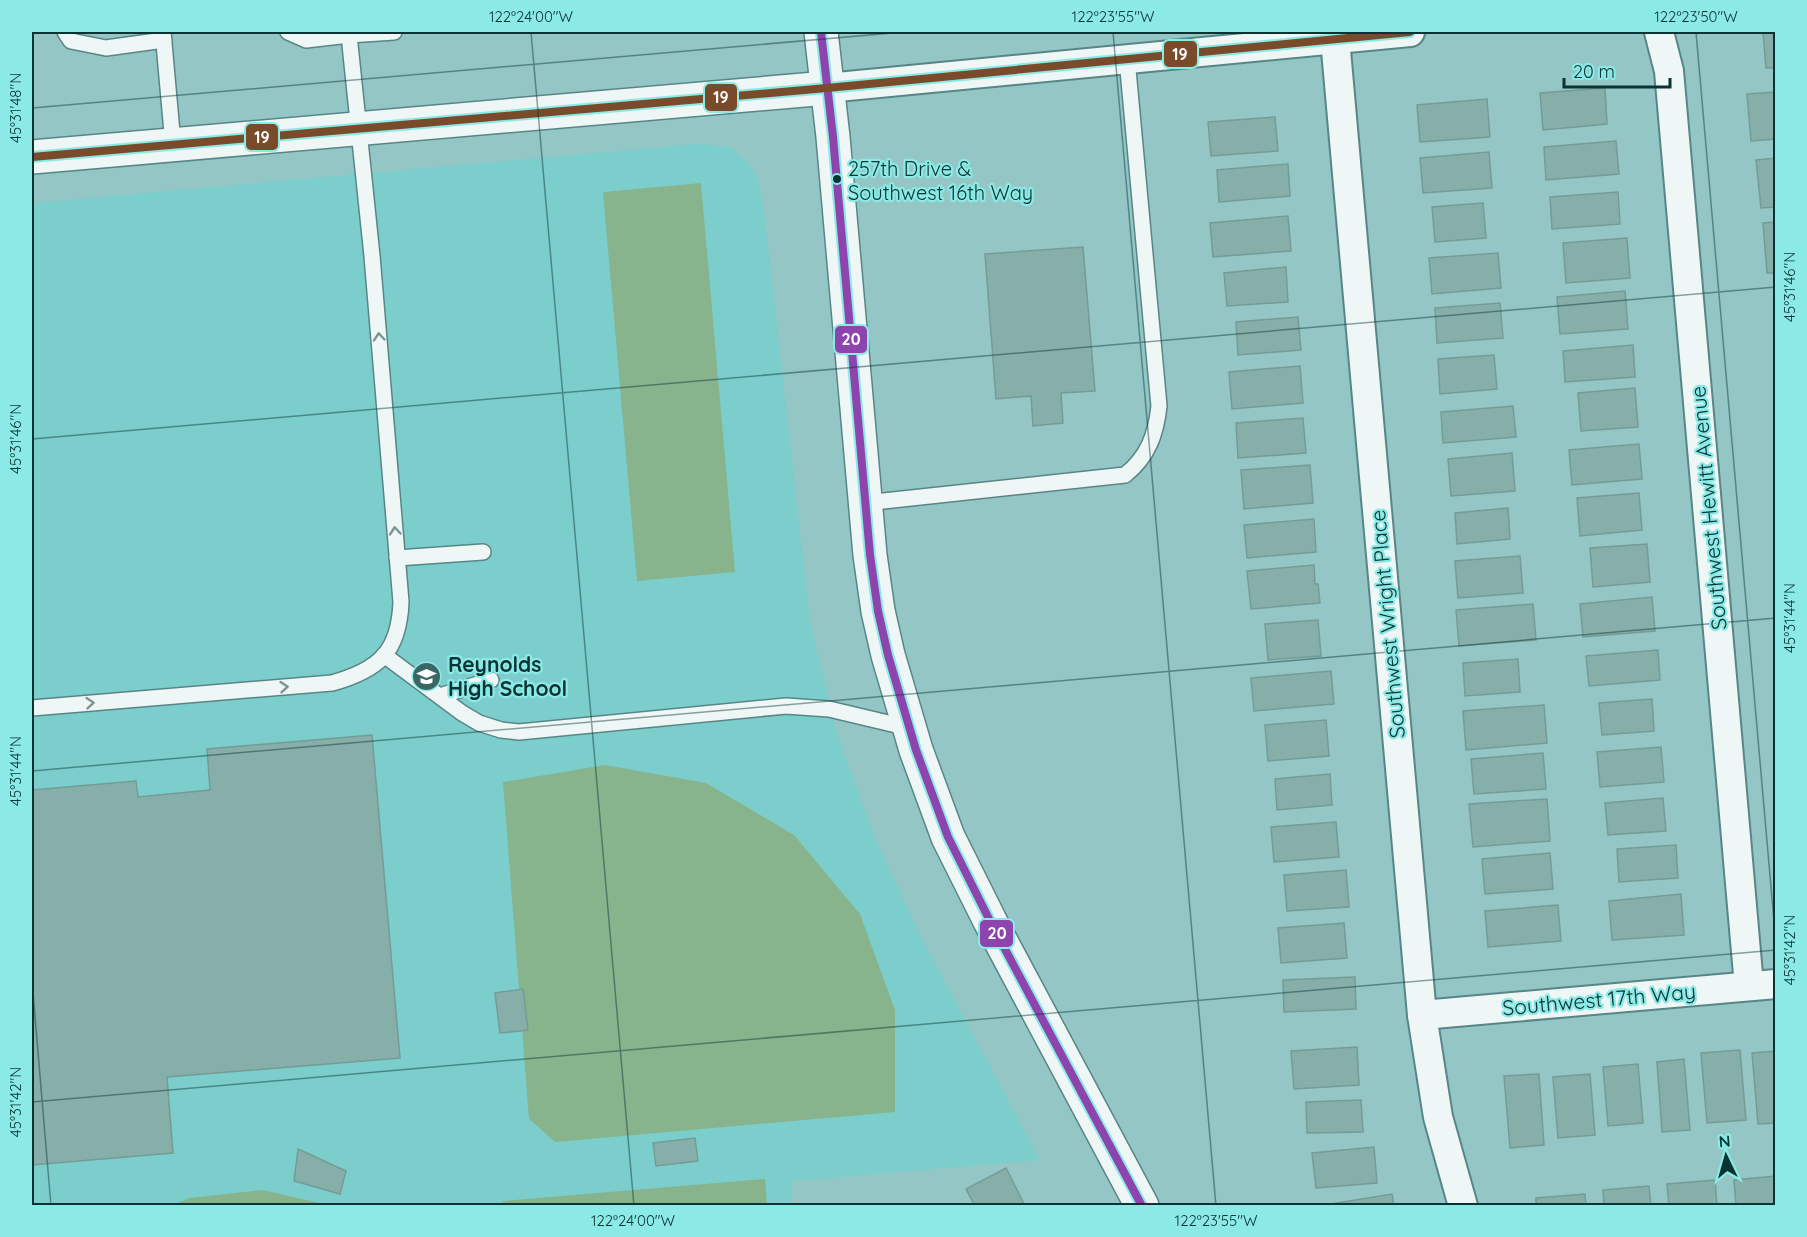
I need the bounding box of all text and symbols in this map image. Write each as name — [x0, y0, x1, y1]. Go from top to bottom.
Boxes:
text: 122°24'00"W — [489, 7, 574, 26]
text: 122°23'55"W — [1072, 7, 1155, 26]
text: 122°23'50"W — [1654, 7, 1738, 26]
line badge: 19 — [1163, 40, 1198, 68]
text: 19 — [1172, 44, 1188, 64]
scale bar — [1564, 51, 1670, 89]
text: 20 m — [1573, 60, 1615, 83]
text: 45°31'48"N — [6, 73, 25, 143]
line badge: 19 — [704, 83, 738, 112]
text: 19 — [713, 87, 729, 107]
line badge: 19 — [245, 123, 279, 151]
text: 19 — [254, 127, 270, 147]
place label: 257th Drive & Southwest 16th Way — [848, 156, 1033, 205]
marker: 257th Drive & Southwest 16th Way — [831, 173, 843, 185]
text: 45°31'46"N — [1780, 252, 1799, 322]
line badge: 20 — [834, 325, 868, 354]
text: 20 — [842, 329, 861, 349]
one-way arrow — [372, 332, 385, 341]
street label: Southwest Hewitt Avenue — [1684, 385, 1732, 631]
text: 45°31'46"N — [6, 404, 25, 474]
street label: Southwest Wright Place — [1364, 509, 1410, 739]
one-way arrow — [389, 527, 402, 536]
text: 45°31'44"N — [1780, 583, 1799, 653]
place label: Reynolds High School — [448, 651, 567, 701]
school or university icon: Reynolds High School — [411, 660, 443, 692]
one-way arrow — [280, 681, 289, 694]
one-way arrow — [85, 697, 94, 710]
text: 45°31'44"N — [6, 736, 25, 806]
text: 45°31'42"N — [1780, 915, 1799, 985]
line badge: 20 — [979, 919, 1014, 948]
text: 20 — [988, 923, 1007, 943]
street label: Southwest 17th Way — [1501, 978, 1697, 1020]
text: 45°31'42"N — [6, 1067, 25, 1137]
north arrow — [1696, 1126, 1756, 1186]
text: N — [1718, 1131, 1731, 1152]
text: 122°24'00"W — [591, 1211, 676, 1230]
text: 122°23'55"W — [1175, 1211, 1258, 1230]

